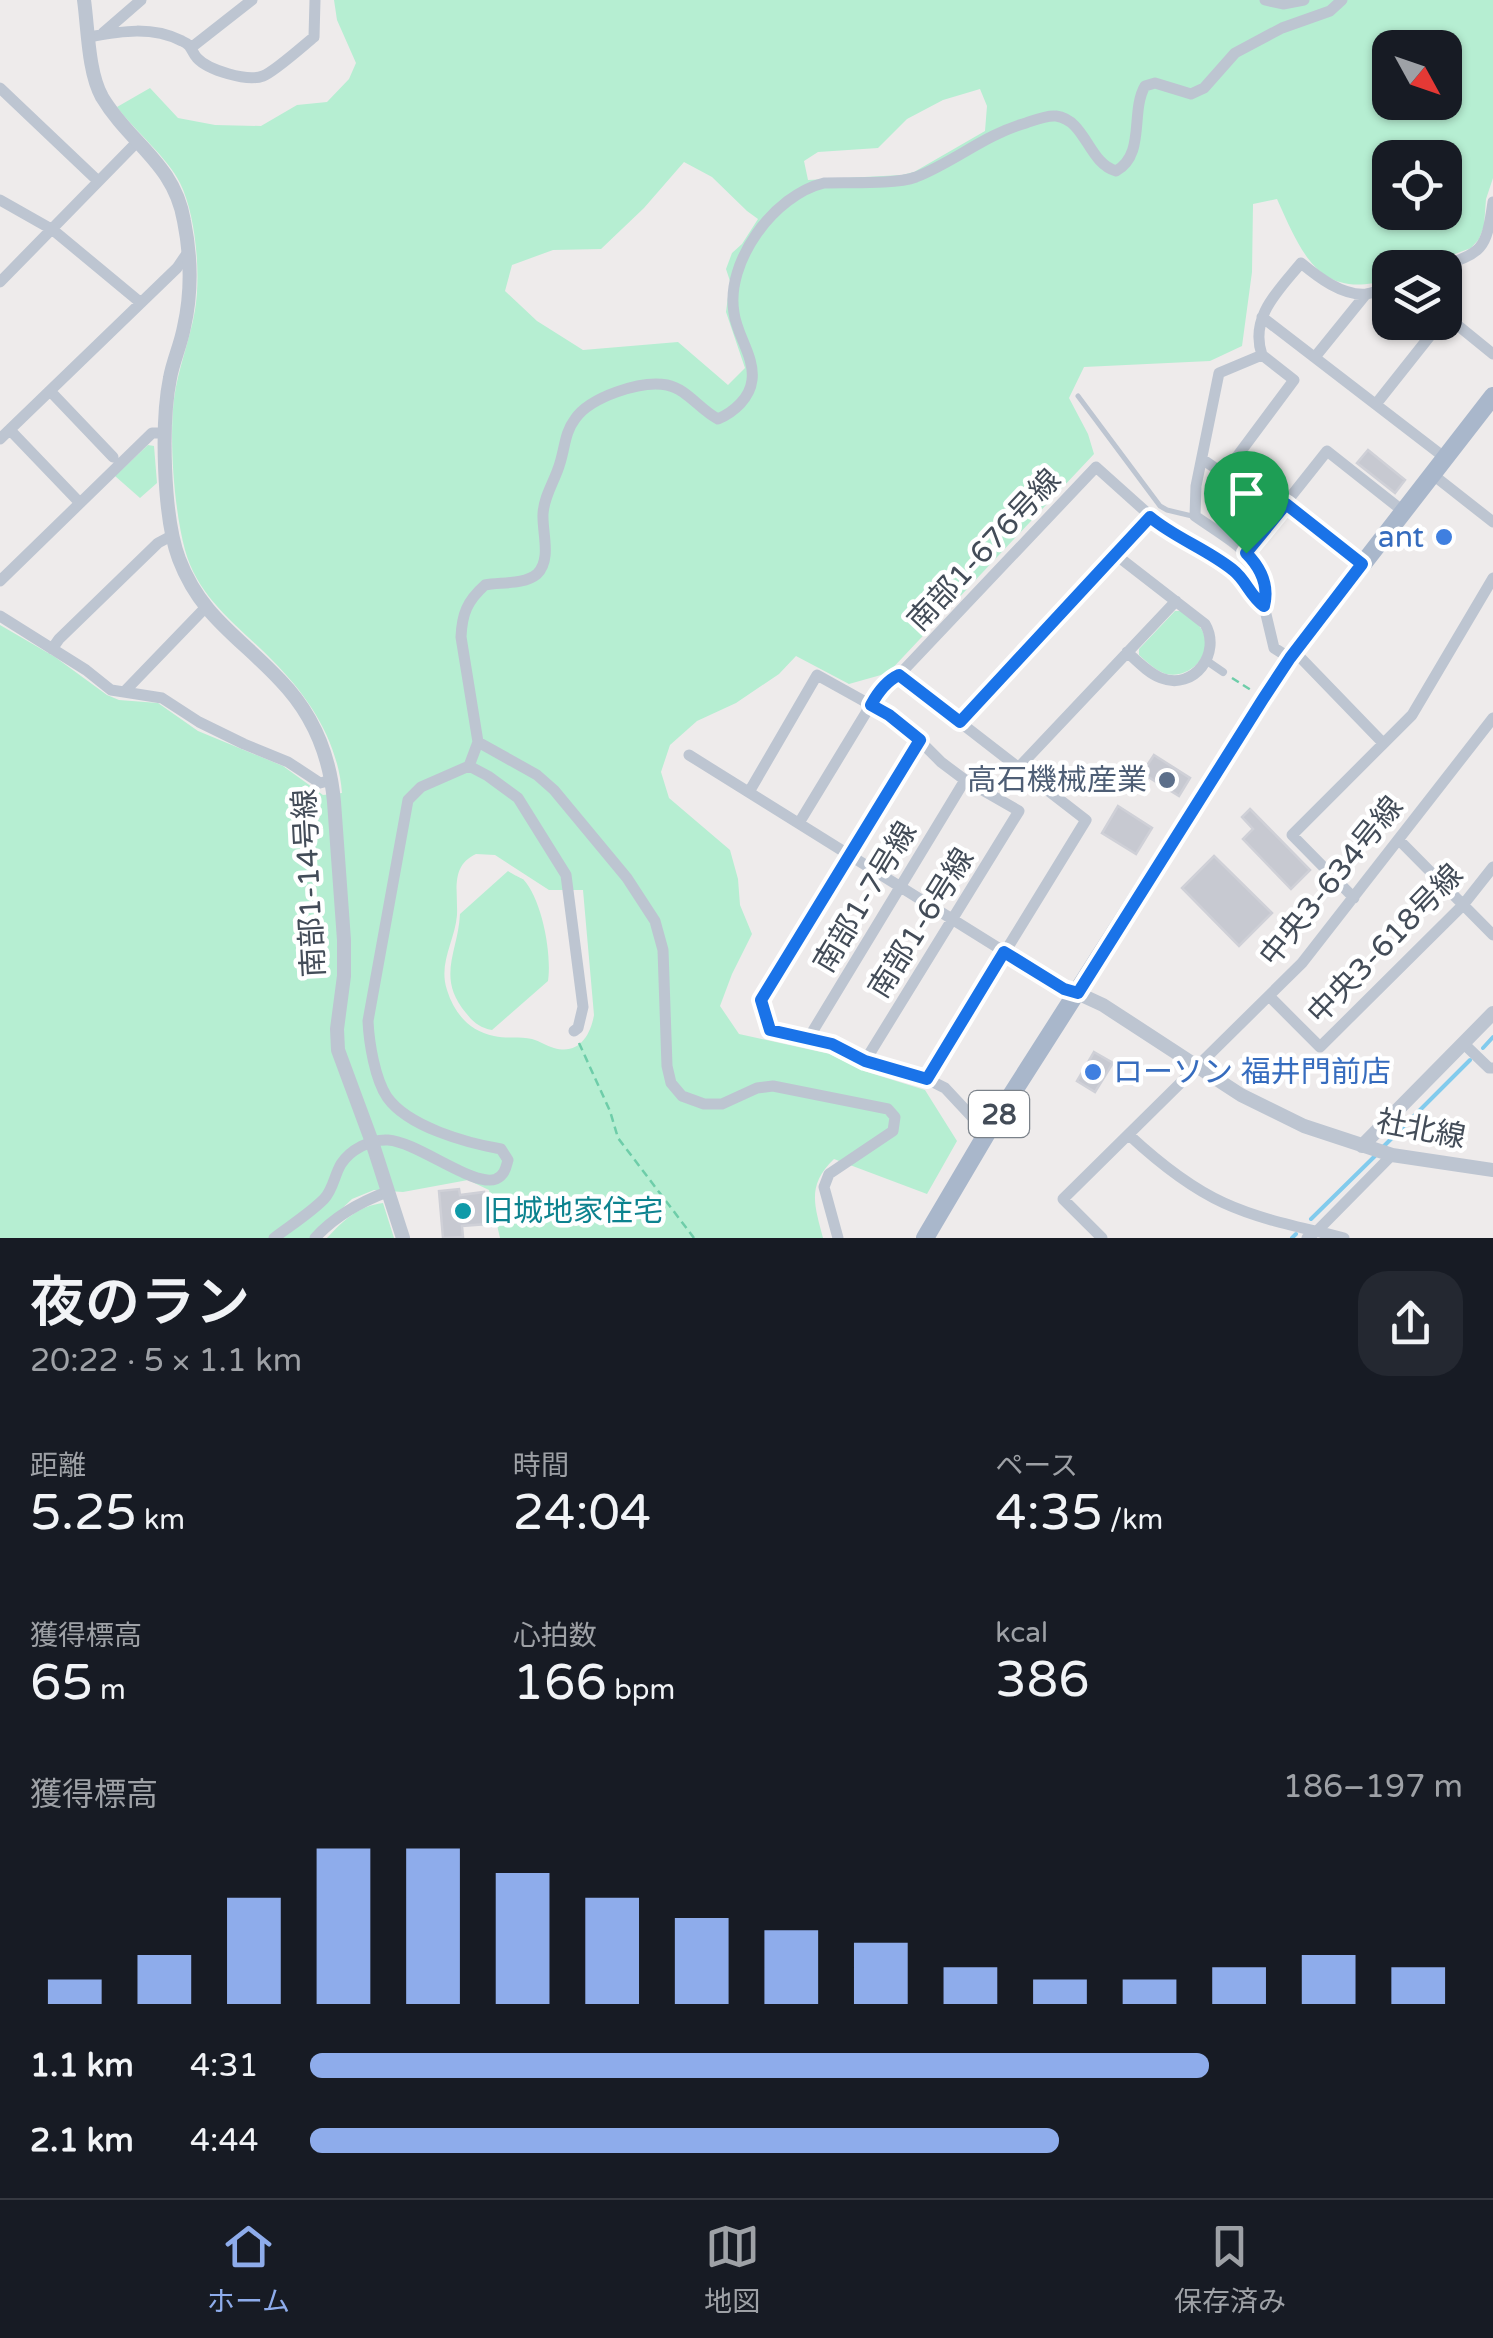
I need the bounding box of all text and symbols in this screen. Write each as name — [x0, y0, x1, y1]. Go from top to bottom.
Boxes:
north arrow — [1372, 30, 1462, 120]
map controls — [1372, 30, 1462, 340]
button: locate — [1372, 140, 1462, 230]
button: layers — [1372, 250, 1462, 340]
pin — [1204, 451, 1289, 554]
street label: 南部1-676号線 — [900, 462, 1069, 639]
icon: arrive — [1219, 466, 1274, 521]
place label: ant — [1378, 519, 1424, 556]
marker: ant — [1433, 526, 1455, 548]
place label: 高石機械産業 — [967, 762, 1147, 799]
marker: 高石機械産業 — [1156, 769, 1178, 791]
street label: 南部1-14号線 — [286, 788, 333, 978]
street label: 中央3-634号線 — [1252, 789, 1411, 974]
street label: 南部1-7号線 — [806, 815, 925, 979]
street label: 南部1-6号線 — [861, 841, 982, 1005]
street label: 中央3-618号線 — [1300, 857, 1471, 1032]
place label: ローソン 福井門前店 — [1113, 1054, 1391, 1091]
marker: ローソン 福井門前店 — [1082, 1061, 1104, 1083]
road number: 28 — [969, 1091, 1029, 1137]
street label: 社北線 — [1373, 1103, 1469, 1156]
place label: 旧城地家住宅 — [483, 1193, 663, 1230]
marker: 旧城地家住宅 — [452, 1200, 474, 1222]
text: 夜のラン — [30, 1271, 250, 1337]
button: share — [1358, 1271, 1463, 1376]
text: 20:22 · 5 × 1.1 km — [30, 1342, 302, 1380]
text: 距離 — [30, 1449, 86, 1483]
text: 時間 — [513, 1449, 569, 1483]
text: ペース — [995, 1449, 1078, 1483]
text: 5.25 — [30, 1483, 137, 1543]
text: 24:04 — [513, 1483, 651, 1543]
text: 4:35 — [995, 1483, 1103, 1543]
text: km — [137, 1503, 185, 1537]
text: /km — [1103, 1503, 1163, 1537]
text: kcal — [995, 1616, 1048, 1650]
text: 獲得標高 — [30, 1619, 142, 1653]
text: 心拍数 — [513, 1619, 597, 1653]
text: 386 — [995, 1650, 1090, 1710]
text: 65 — [30, 1653, 93, 1713]
text: 166 — [513, 1653, 607, 1713]
text: m — [93, 1673, 126, 1707]
text: bpm — [607, 1673, 675, 1707]
text: 186–197 m — [1283, 1768, 1463, 1806]
text: 獲得標高 — [30, 1776, 158, 1814]
text: 1.1 km — [30, 2047, 134, 2085]
text: 4:31 — [190, 2047, 259, 2085]
text: 2.1 km — [30, 2122, 134, 2160]
text: 4:44 — [190, 2122, 259, 2160]
tab: ホーム — [207, 2219, 290, 2319]
tab: 地図 — [704, 2219, 760, 2319]
tab: 保存済み — [1174, 2219, 1286, 2319]

